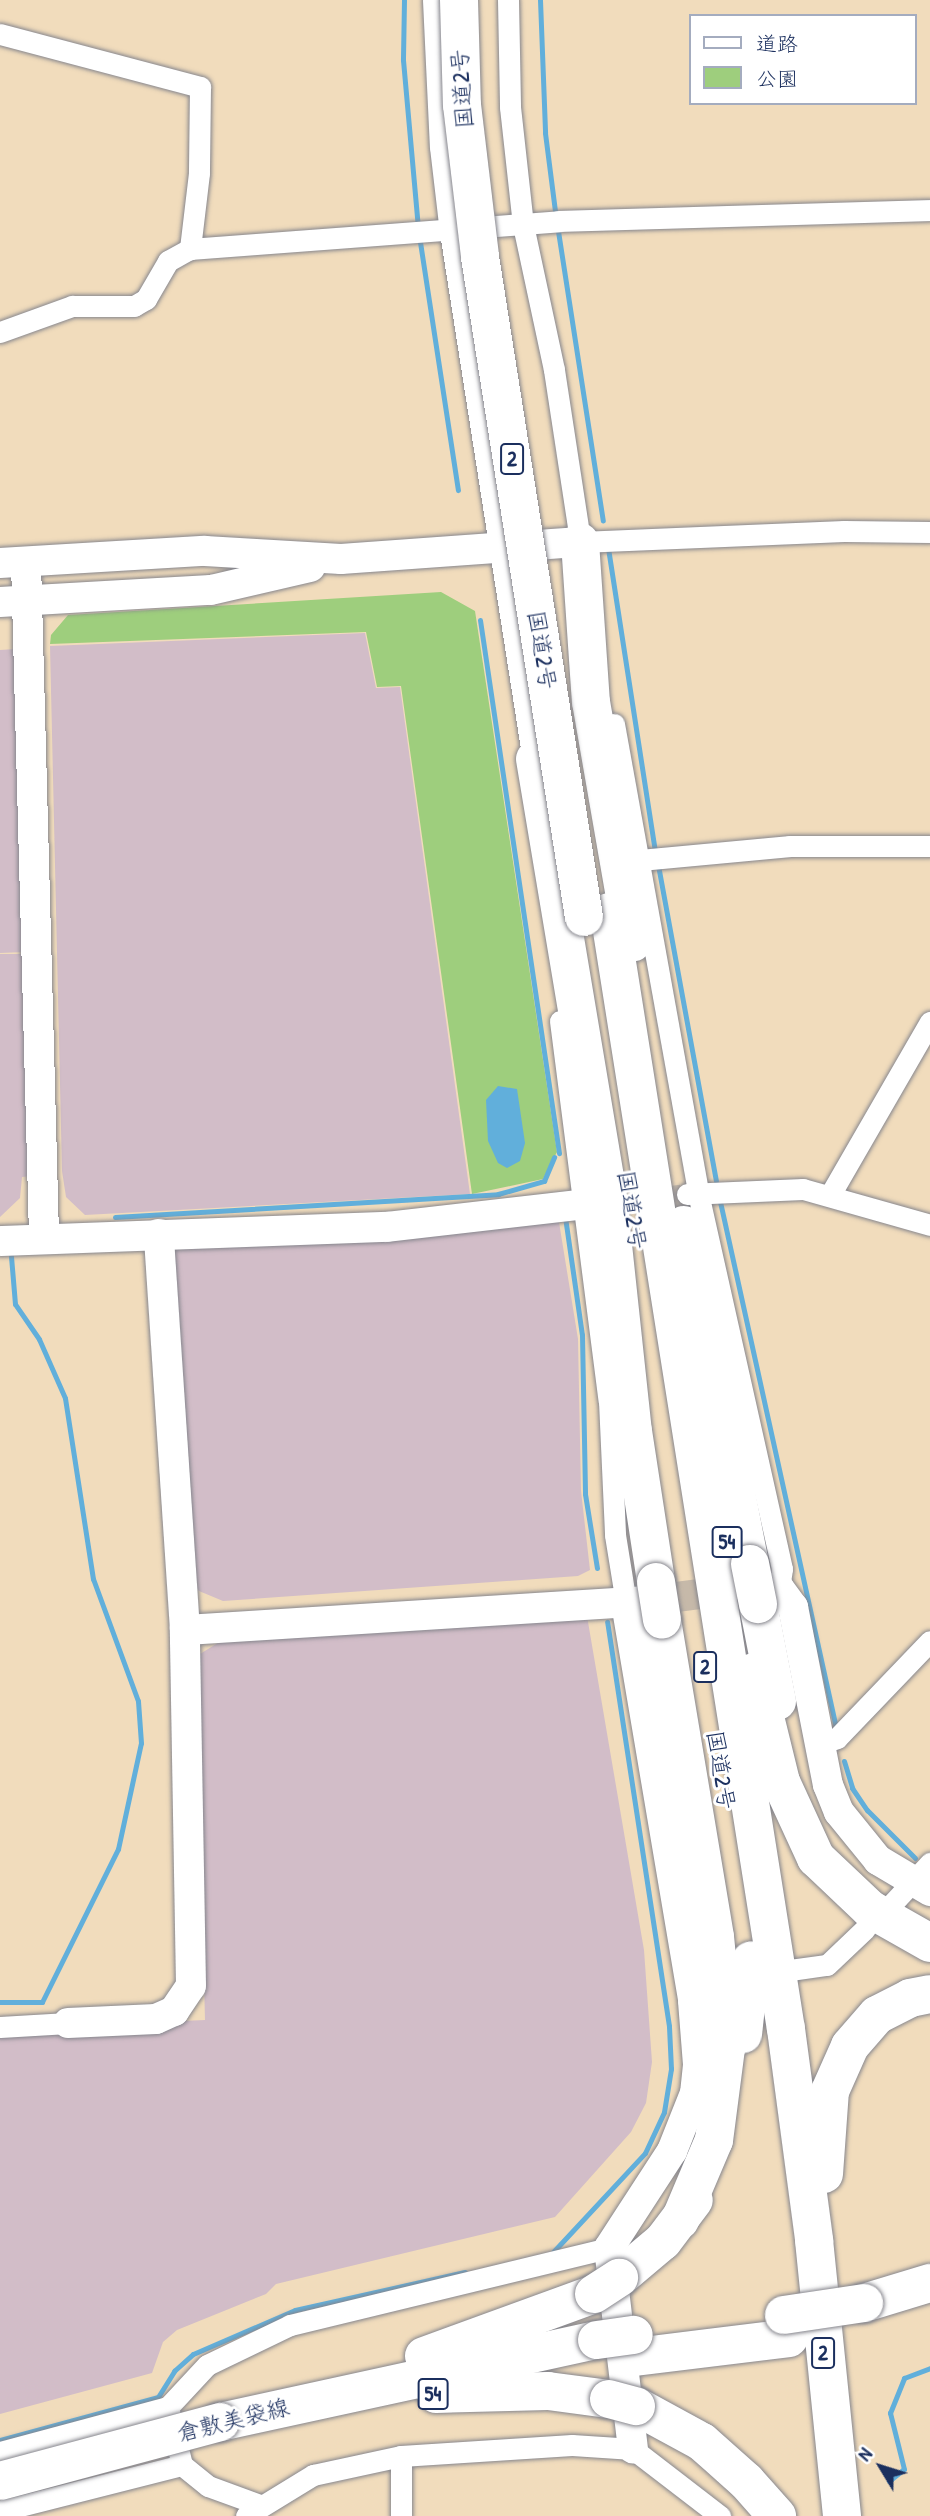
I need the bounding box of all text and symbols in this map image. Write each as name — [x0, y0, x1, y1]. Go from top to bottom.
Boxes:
legend — [688, 14, 916, 105]
text: 道路 — [756, 29, 798, 58]
street label: 国道2号 — [445, 48, 479, 130]
text: 公園 — [756, 64, 798, 93]
road number: 2 — [500, 442, 524, 476]
street label: 国道2号 — [522, 608, 562, 692]
street label: 国道2号 — [612, 1168, 652, 1252]
road number: 54 — [711, 1524, 743, 1560]
road number: 2 — [693, 1650, 717, 1684]
street label: 国道2号 — [701, 1728, 741, 1812]
road number: 2 — [811, 2336, 835, 2370]
road number: 54 — [417, 2376, 449, 2412]
street label: 倉敷美袋線 — [174, 2393, 292, 2447]
north arrow — [846, 2432, 916, 2502]
text: N — [851, 2442, 878, 2466]

